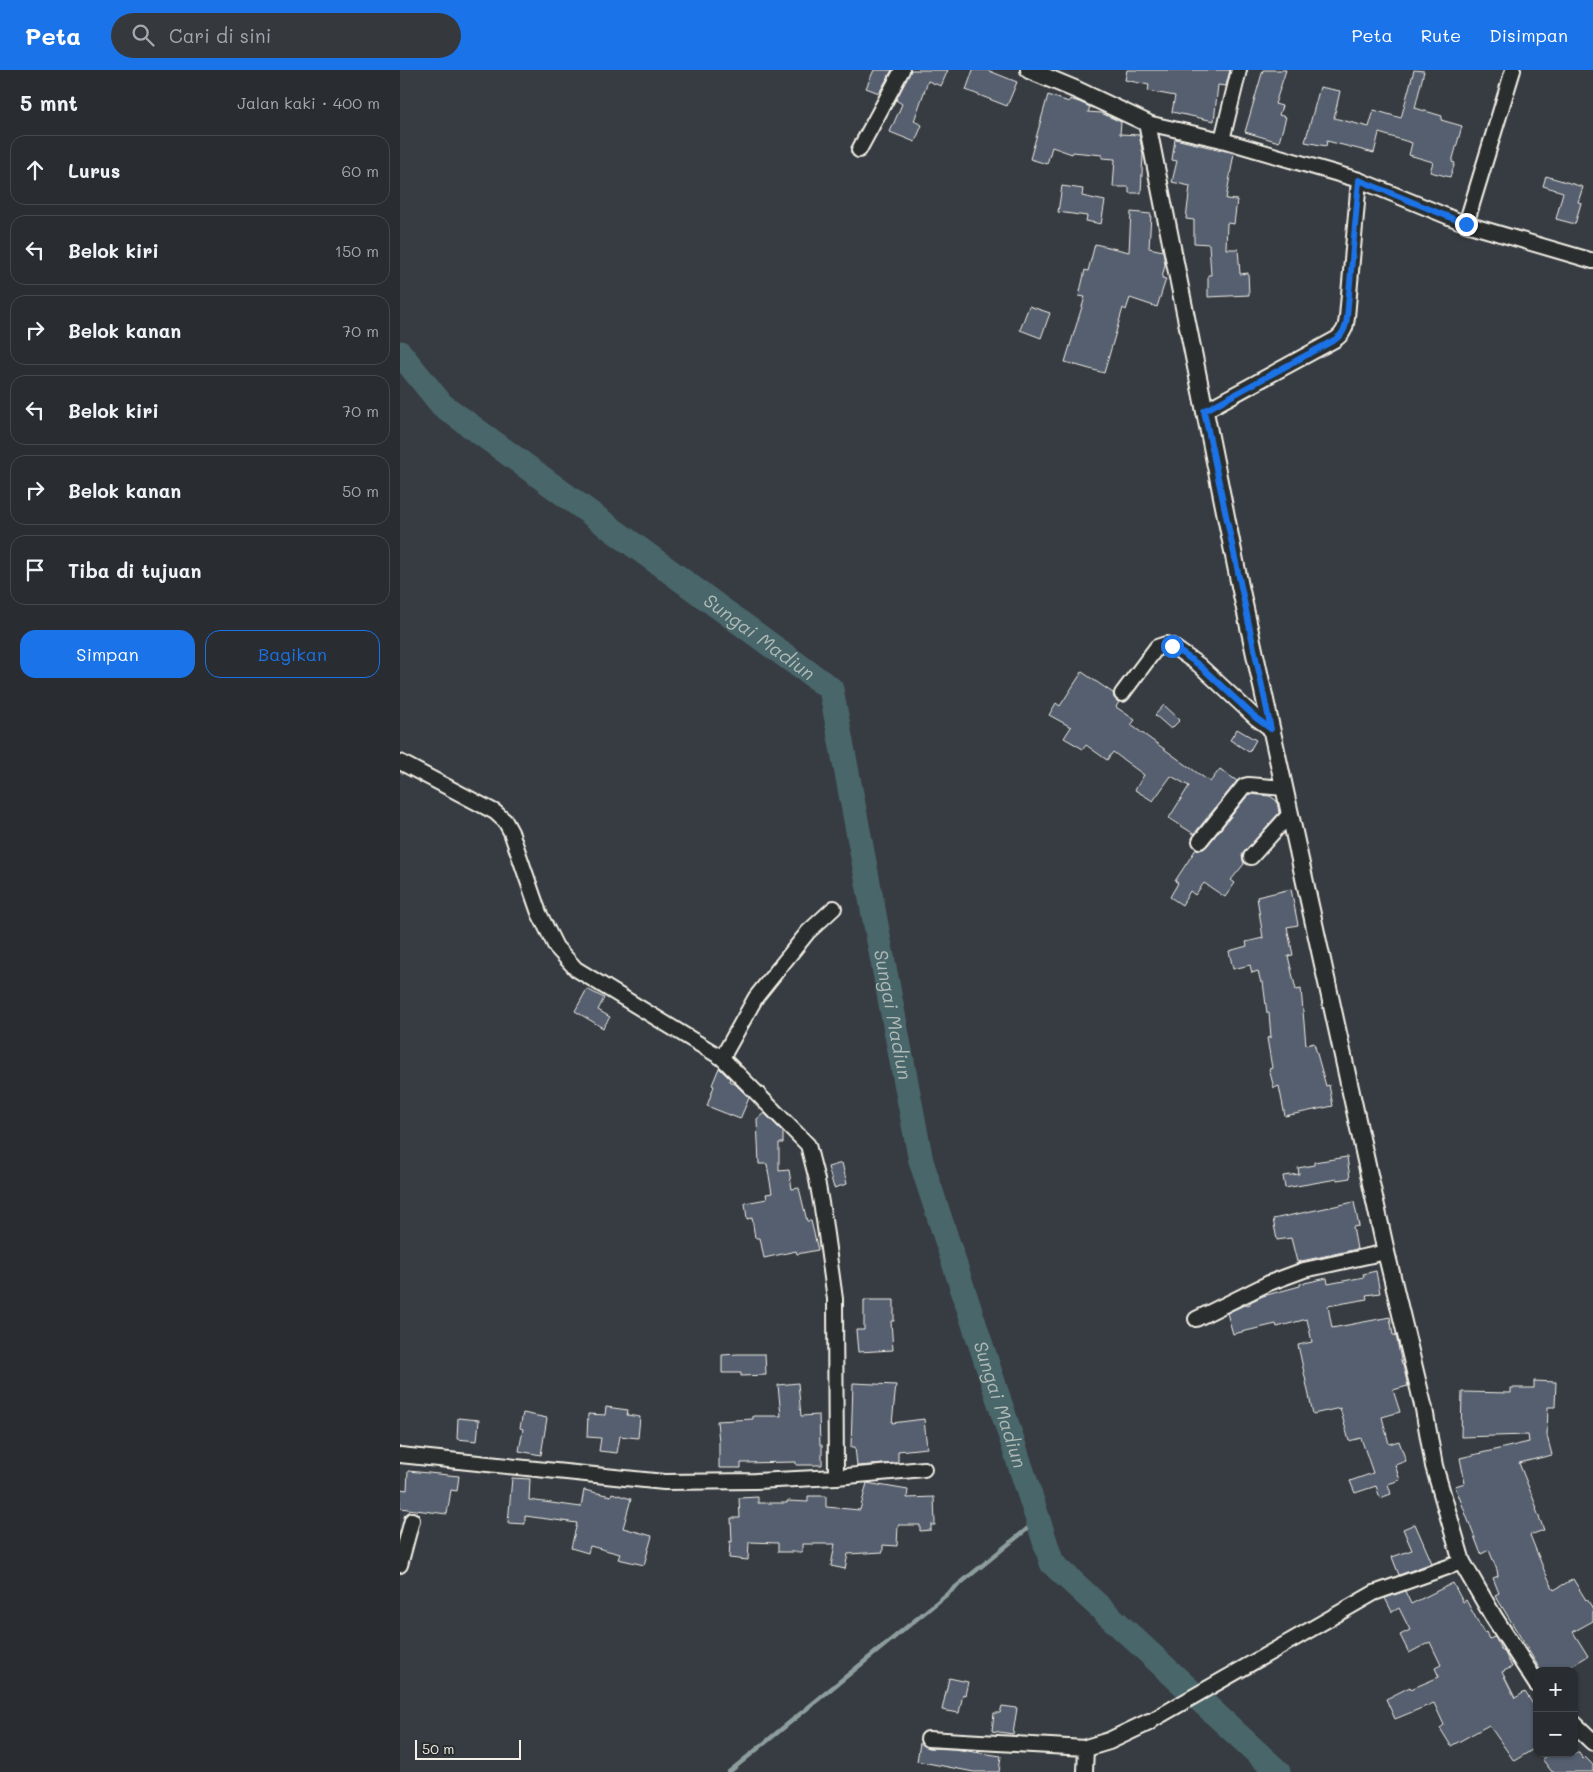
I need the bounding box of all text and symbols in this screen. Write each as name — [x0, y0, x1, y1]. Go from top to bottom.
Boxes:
search box — [111, 13, 461, 58]
text: Peta — [25, 20, 81, 51]
icon: search — [129, 21, 157, 49]
text: Cari di sini — [169, 23, 271, 48]
text: Peta — [1351, 23, 1393, 47]
text: Rute — [1421, 23, 1461, 47]
text: Disimpan — [1489, 23, 1568, 47]
text: 5 mnt — [20, 89, 78, 116]
text: Jalan kaki · 400 m — [237, 92, 380, 113]
icon: ahead — [21, 156, 49, 184]
text: Lurus — [68, 158, 120, 183]
text: 60 m — [342, 160, 379, 181]
route end — [1455, 213, 1478, 236]
icon: left — [21, 236, 49, 264]
text: Belok kiri — [68, 238, 159, 263]
text: 150 m — [335, 240, 379, 261]
icon: right — [21, 316, 49, 344]
text: Belok kanan — [68, 318, 181, 343]
text: 70 m — [342, 320, 379, 341]
icon: left — [21, 396, 49, 424]
text: Belok kiri — [68, 398, 159, 423]
text: 70 m — [342, 400, 379, 421]
icon: right — [21, 476, 49, 504]
text: Belok kanan — [68, 478, 181, 503]
text: 50 m — [342, 480, 379, 501]
icon: arrive — [21, 556, 49, 584]
text: Tiba di tujuan — [68, 558, 201, 583]
water label: Sungai Madiun — [699, 587, 821, 686]
button: Simpan — [20, 630, 195, 678]
button: Bagikan — [205, 630, 380, 678]
route start — [1161, 635, 1184, 658]
water label: Sungai Madiun — [869, 947, 918, 1082]
water label: Sungai Madiun — [968, 1338, 1033, 1471]
map controls — [1533, 1667, 1578, 1757]
button: + — [1533, 1667, 1578, 1712]
button: − — [1533, 1712, 1578, 1757]
scale bar — [415, 1737, 521, 1760]
text: 50 m — [422, 1739, 454, 1758]

